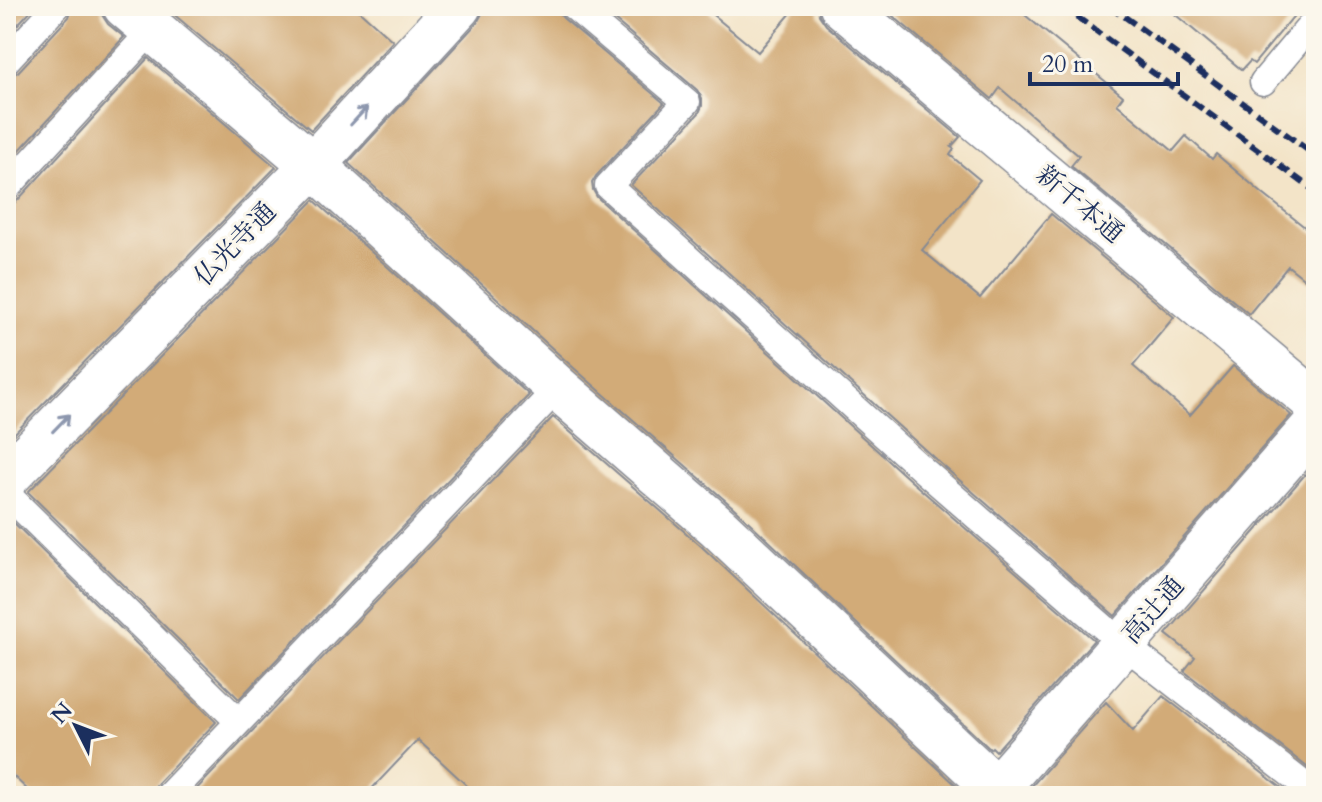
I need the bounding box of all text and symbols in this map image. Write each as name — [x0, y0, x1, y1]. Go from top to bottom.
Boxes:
scale bar — [1030, 36, 1178, 86]
text: 20 m — [1042, 48, 1094, 81]
one-way arrow — [349, 106, 367, 126]
street label: 新千本通 — [1029, 157, 1131, 251]
street label: 仏光寺通 — [186, 194, 284, 294]
one-way arrow — [51, 413, 70, 433]
street label: 高辻通 — [1114, 569, 1192, 651]
north arrow — [36, 686, 116, 766]
text: N — [44, 696, 79, 730]

